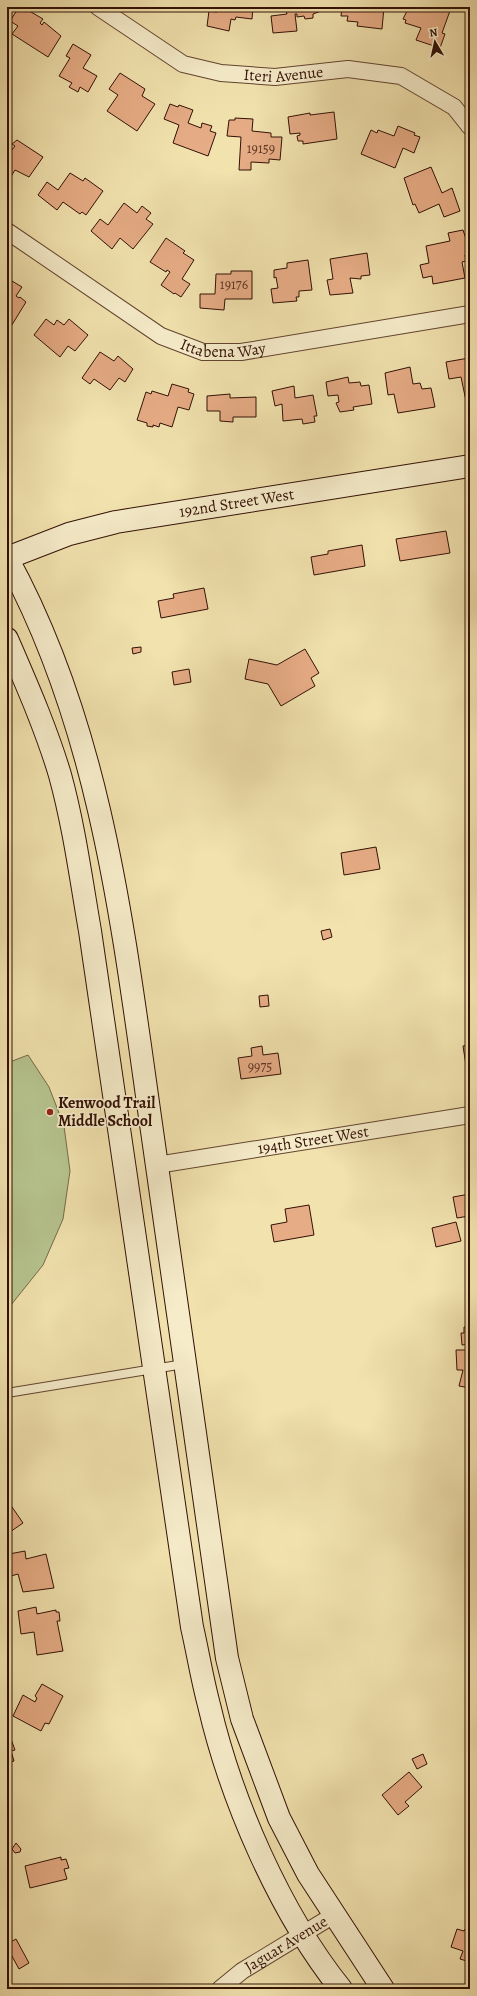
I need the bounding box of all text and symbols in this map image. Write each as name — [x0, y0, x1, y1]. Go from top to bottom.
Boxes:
north arrow — [415, 22, 455, 62]
text: N — [428, 25, 439, 41]
street label: Iteri Avenue — [243, 61, 324, 88]
house number: 19159 — [247, 139, 275, 158]
house number: 19176 — [220, 275, 248, 294]
street label: Ittabena Way — [177, 333, 268, 364]
street label: 192nd Street West — [177, 483, 296, 523]
house number: 9975 — [248, 1057, 272, 1076]
place label: Kenwood Trail Middle School — [58, 1092, 156, 1132]
marker: Kenwood Trail Middle School — [45, 1107, 55, 1117]
street label: 194th Street West — [256, 1120, 370, 1160]
street label: Jaguar Avenue — [240, 1911, 332, 1978]

